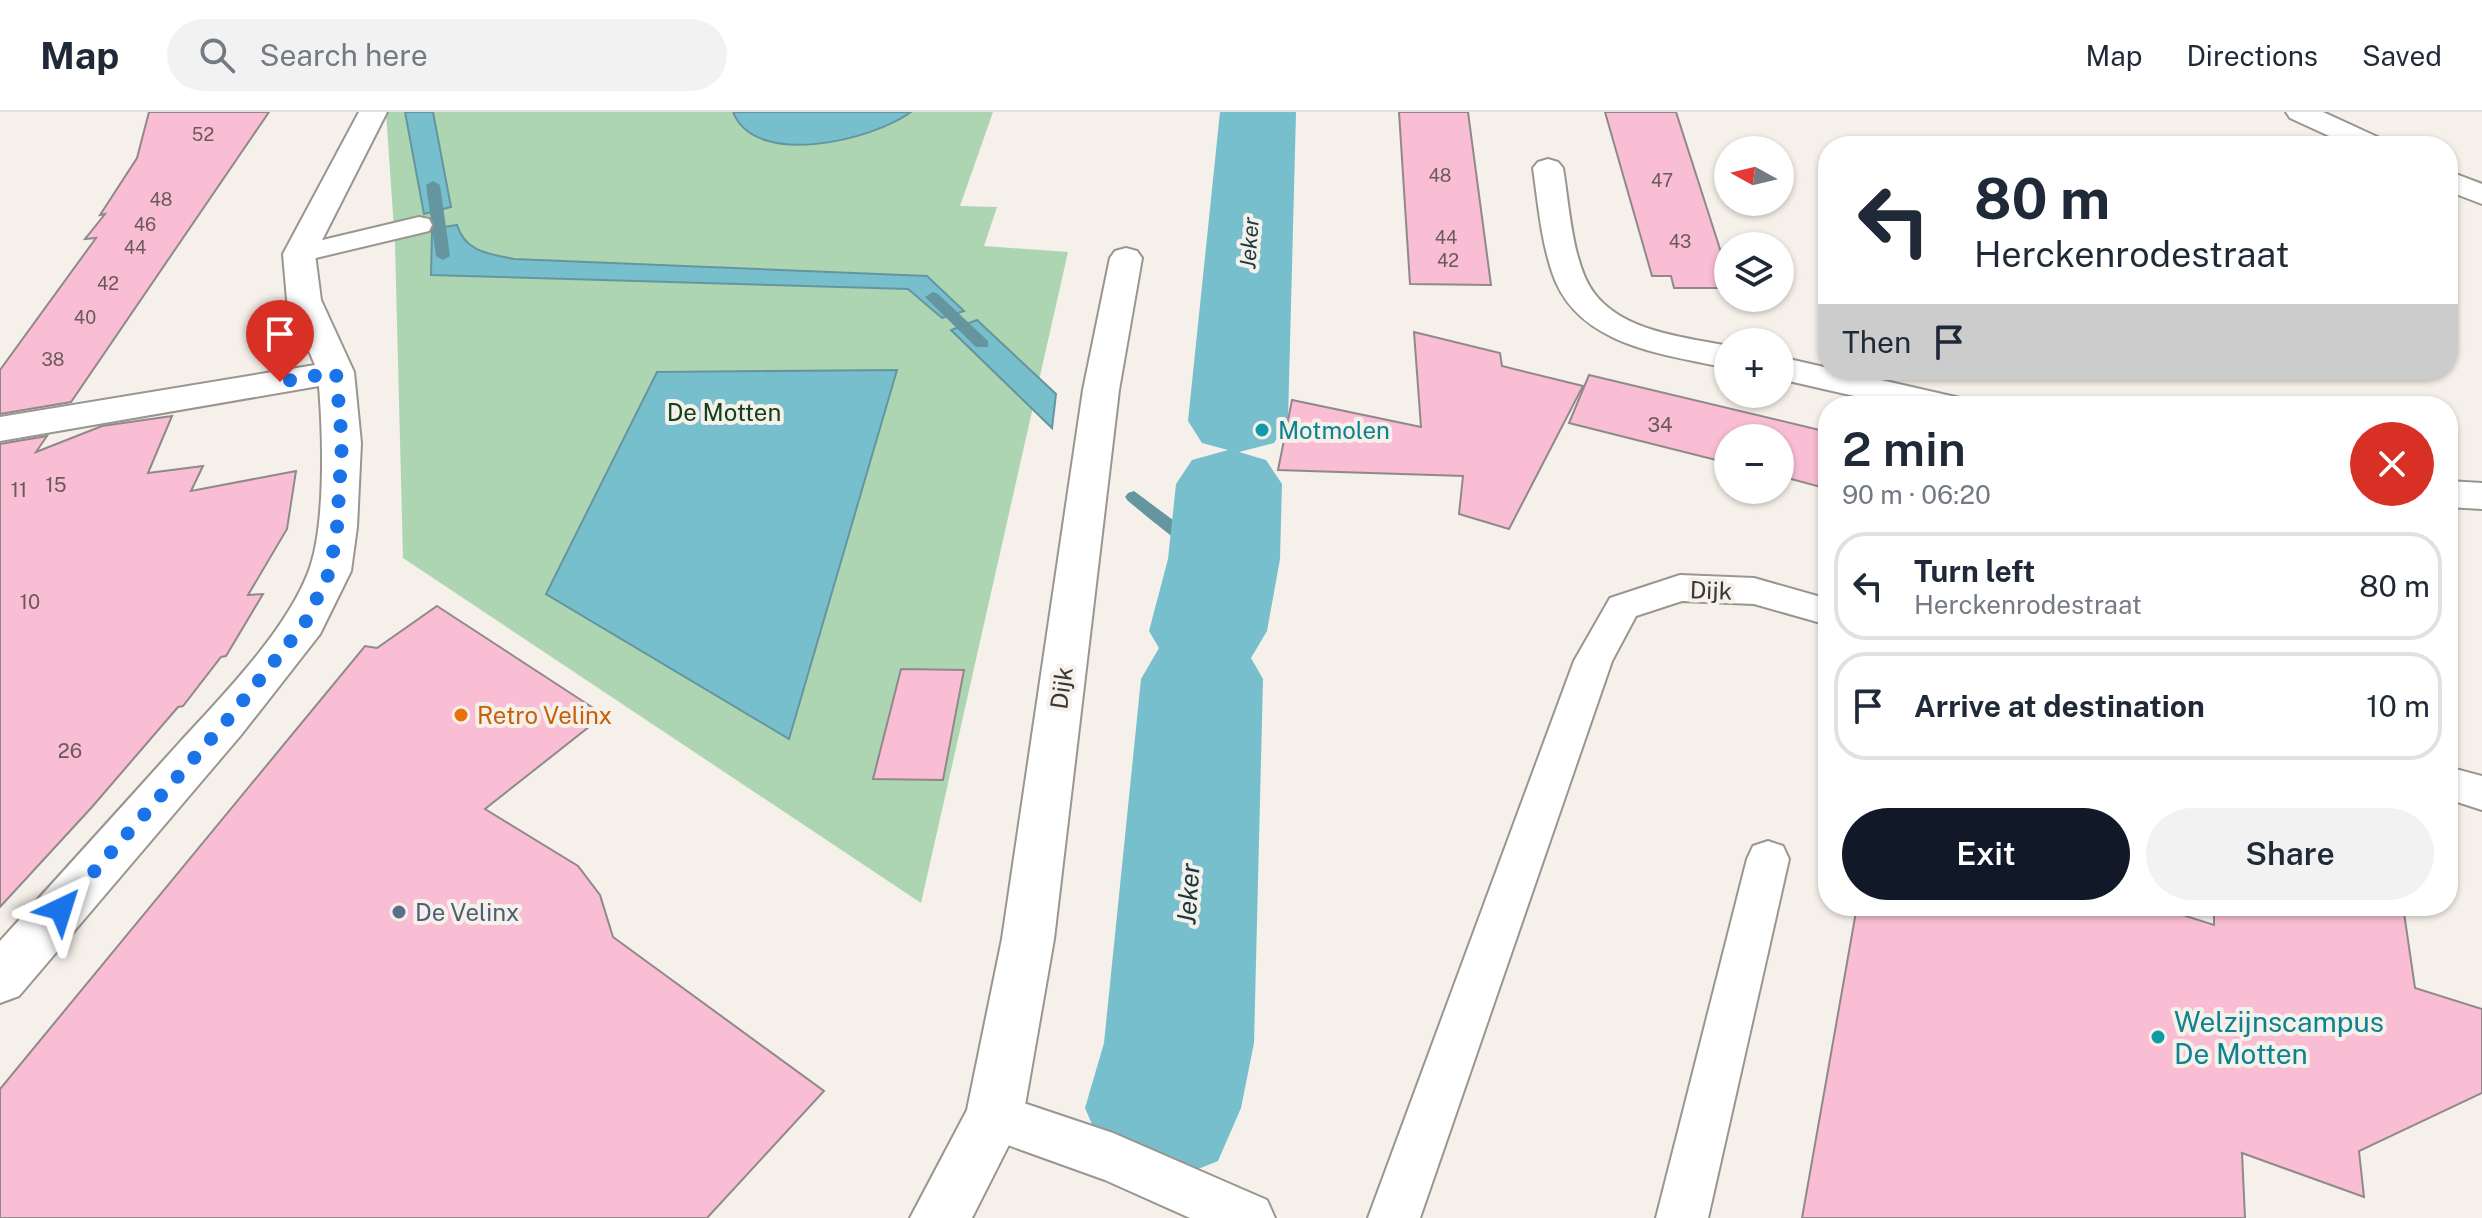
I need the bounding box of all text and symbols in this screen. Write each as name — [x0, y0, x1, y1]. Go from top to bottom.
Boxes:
search box — [167, 19, 727, 91]
text: Map — [40, 33, 119, 78]
icon: search — [195, 33, 239, 77]
text: Search here — [259, 37, 428, 73]
text: Map — [2086, 39, 2142, 72]
text: Directions — [2186, 39, 2318, 72]
text: Saved — [2362, 39, 2442, 72]
house number: 52 — [192, 124, 214, 145]
north arrow — [1714, 136, 1794, 216]
map controls — [1714, 136, 1794, 504]
house number: 48 — [1429, 165, 1451, 186]
text: 80 m — [1974, 166, 2110, 232]
icon: left — [1842, 168, 1946, 272]
house number: 47 — [1651, 170, 1673, 191]
house number: 48 — [150, 189, 172, 210]
house number: 46 — [134, 214, 156, 235]
water label: Jeker — [1234, 215, 1264, 270]
house number: 44 — [1435, 227, 1457, 248]
house number: 43 — [1669, 231, 1691, 252]
button: layers — [1714, 232, 1794, 312]
text: Herckenrodestraat — [1974, 233, 2289, 275]
house number: 44 — [124, 237, 146, 258]
house number: 42 — [1437, 250, 1459, 271]
house number: 42 — [97, 273, 119, 294]
pin — [246, 300, 314, 382]
house number: 40 — [74, 307, 96, 328]
icon: arrive — [258, 312, 302, 356]
icon: arrive — [1927, 320, 1971, 364]
text: Then — [1842, 324, 1911, 360]
button: + — [1714, 328, 1794, 408]
house number: 38 — [42, 349, 64, 370]
park label: De Motten — [667, 398, 781, 426]
house number: 34 — [1647, 413, 1673, 437]
place label: Motmolen — [1278, 416, 1390, 444]
text: 2 min — [1842, 420, 1966, 477]
marker: Motmolen — [1253, 421, 1271, 439]
button: close — [2350, 422, 2434, 506]
button: − — [1714, 424, 1794, 504]
house number: 15 — [46, 473, 66, 497]
house number: 11 — [11, 478, 27, 502]
text: 90 m · 06:20 — [1842, 479, 1991, 510]
text: Turn left — [1914, 553, 2035, 589]
icon: left — [1846, 564, 1890, 608]
text: 80 m — [2359, 568, 2430, 604]
street label: Dijk — [1689, 575, 1733, 605]
text: Herckenrodestraat — [1914, 589, 2142, 620]
house number: 10 — [20, 590, 40, 614]
street label: Dijk — [1044, 665, 1078, 711]
icon: arrive — [1846, 684, 1890, 728]
text: Arrive at destination — [1914, 688, 2205, 724]
text: 10 m — [2366, 688, 2430, 724]
place label: Retro Velinx — [477, 701, 612, 729]
marker: Retro Velinx — [452, 706, 470, 724]
house number: 26 — [58, 739, 82, 763]
button: Exit — [1842, 808, 2130, 900]
button: Share — [2146, 808, 2434, 900]
water label: Jeker — [1170, 862, 1206, 926]
position arrow — [19, 867, 103, 951]
place label: De Velinx — [415, 898, 519, 926]
marker: De Velinx — [390, 903, 408, 921]
place label: Welzijnscampus De Motten — [2174, 1005, 2384, 1070]
marker: Welzijnscampus De Motten — [2149, 1028, 2167, 1046]

